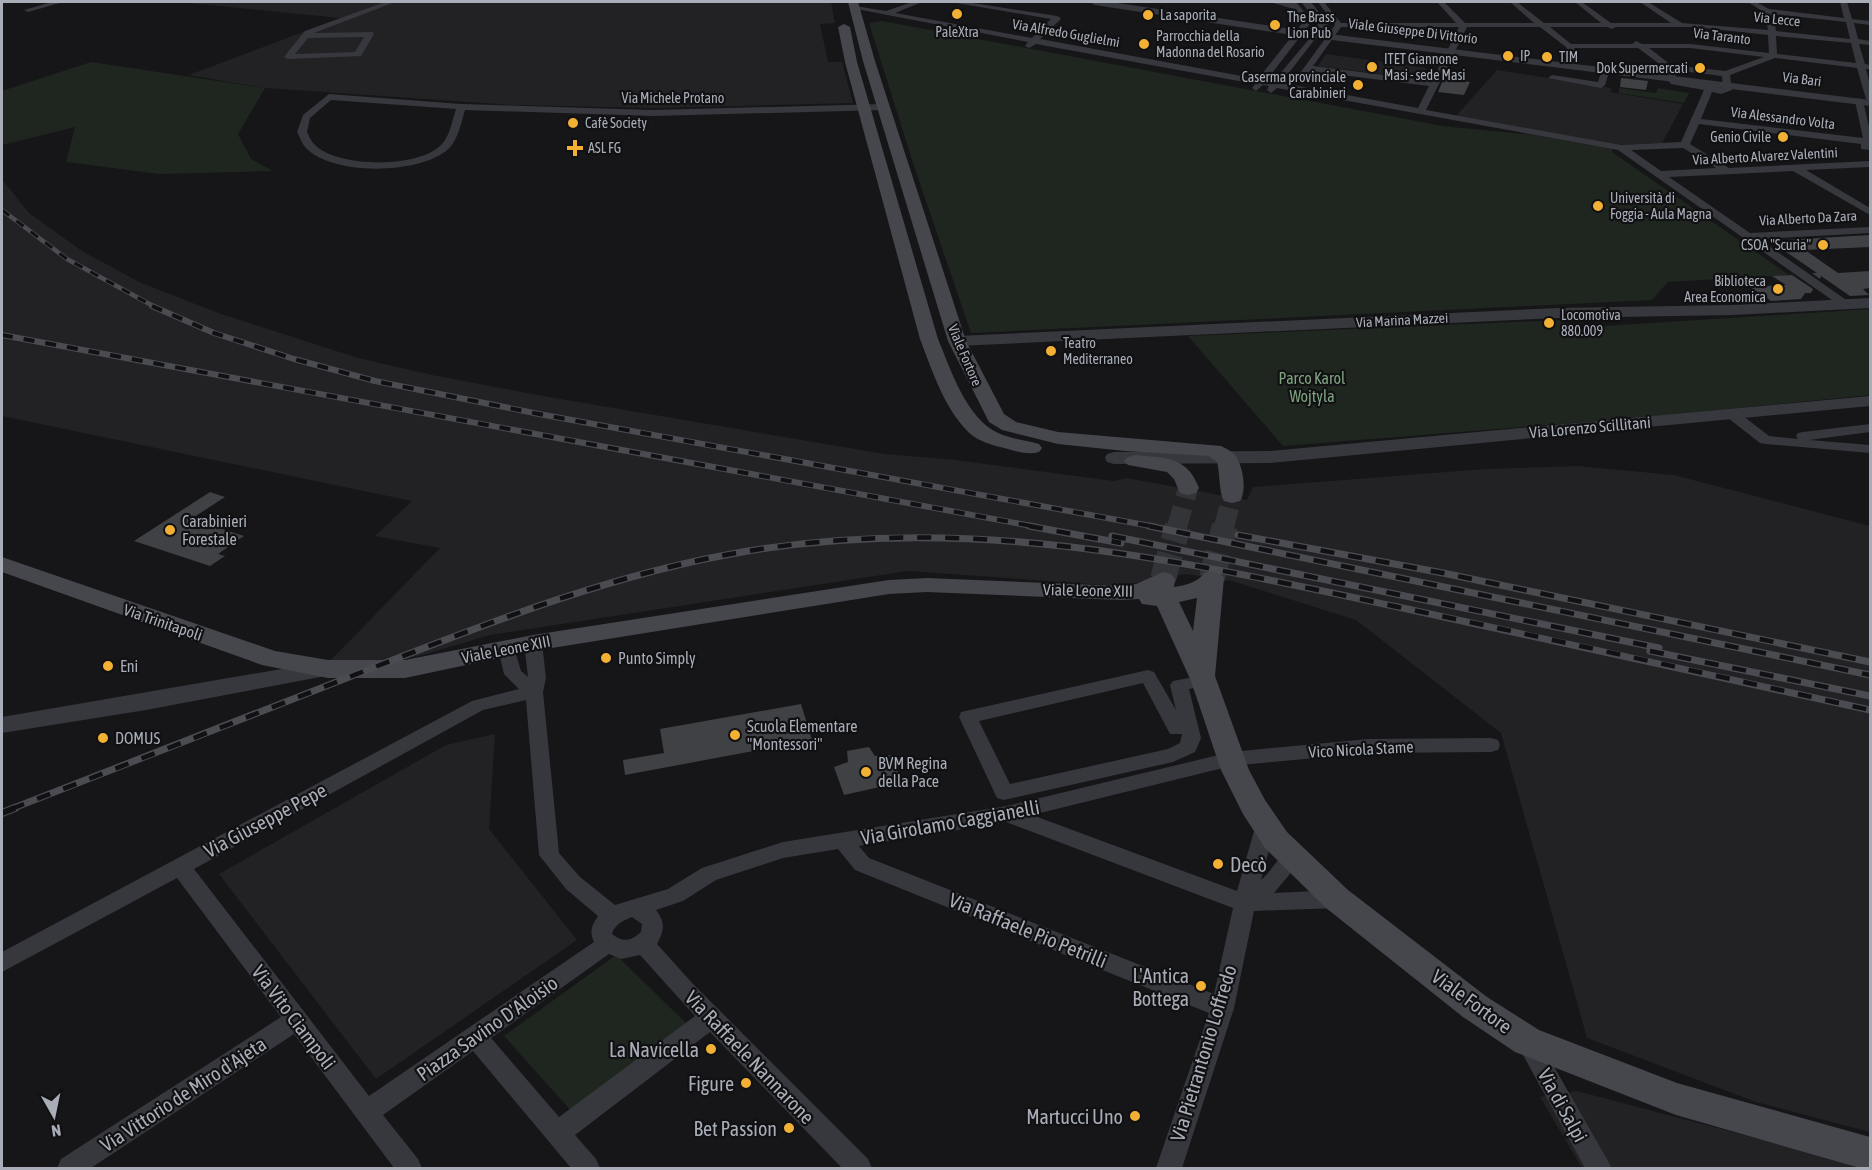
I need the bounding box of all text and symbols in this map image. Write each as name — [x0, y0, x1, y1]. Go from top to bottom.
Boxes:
marker: PaleXtra — [950, 7, 964, 21]
place label: La saporita — [1160, 7, 1216, 23]
marker: La saporita — [1141, 8, 1155, 22]
place label: The Brass Lion Pub — [1287, 9, 1335, 41]
street label: Via Lecce — [1753, 9, 1801, 29]
street label: Viale Giuseppe Di Vittorio — [1347, 15, 1479, 47]
street label: Via Alfredo Guglielmi — [1011, 16, 1121, 50]
marker: The Brass Lion Pub — [1268, 18, 1282, 32]
place label: PaleXtra — [935, 24, 979, 40]
street label: Via Taranto — [1692, 25, 1752, 47]
place label: Parrocchia della Madonna del Rosario — [1156, 28, 1265, 60]
marker: Parrocchia della Madonna del Rosario — [1137, 37, 1151, 51]
place label: IP — [1520, 48, 1531, 64]
marker: IP — [1501, 49, 1515, 63]
place label: TIM — [1559, 49, 1578, 65]
marker: TIM — [1540, 50, 1554, 64]
place label: ITET Giannone Masi - sede Masi — [1384, 51, 1466, 83]
marker: ITET Giannone Masi - sede Masi — [1365, 60, 1379, 74]
place label: Dok Supermercati — [1596, 60, 1688, 76]
marker: Dok Supermercati — [1693, 61, 1707, 75]
place label: Caserma provinciale Carabinieri — [1241, 69, 1346, 101]
street label: Via Bari — [1782, 69, 1822, 89]
marker: Caserma provinciale Carabinieri — [1351, 78, 1365, 92]
street label: Via Michele Protano — [622, 90, 724, 106]
street label: Via Alessandro Volta — [1730, 104, 1836, 132]
place label: Cafè Society — [585, 115, 647, 131]
marker: Cafè Society — [566, 116, 580, 130]
place label: Genio Civile — [1710, 129, 1771, 145]
marker: Genio Civile — [1776, 130, 1790, 144]
marker: ASL FG — [566, 139, 584, 157]
place label: ASL FG — [588, 140, 621, 156]
street label: Via Alberto Alvarez Valentini — [1692, 144, 1838, 168]
place label: Università di Foggia - Aula Magna — [1610, 190, 1712, 222]
marker: Università di Foggia - Aula Magna — [1591, 199, 1605, 213]
street label: Via Alberto Da Zara — [1759, 207, 1857, 229]
place label: CSOA "Scurìa" — [1741, 237, 1811, 253]
marker: CSOA "Scurìa" — [1816, 238, 1830, 252]
place label: Biblioteca Area Economica — [1684, 273, 1766, 305]
marker: Biblioteca Area Economica — [1771, 282, 1785, 296]
place label: Locomotiva 880.009 — [1561, 307, 1621, 339]
street label: Via Marina Mazzei — [1355, 310, 1449, 330]
marker: Locomotiva 880.009 — [1542, 316, 1556, 330]
street label: Viale Fortore — [945, 322, 985, 388]
place label: Teatro Mediterraneo — [1063, 335, 1133, 367]
marker: Teatro Mediterraneo — [1044, 344, 1058, 358]
park label: Parco Karol Wojtyla — [1279, 369, 1346, 406]
street label: Via Lorenzo Scillitani — [1529, 413, 1651, 441]
place label: Carabinieri Forestale — [182, 512, 247, 548]
marker: Carabinieri Forestale — [163, 523, 177, 537]
street label: Viale Leone XIII — [1043, 580, 1133, 600]
street label: Via Trinitapoli — [121, 600, 205, 645]
street label: Viale Leone XIII — [460, 632, 552, 666]
place label: Punto Simply — [618, 649, 696, 668]
marker: Punto Simply — [599, 651, 613, 665]
place label: Eni — [120, 657, 138, 675]
marker: Eni — [101, 659, 115, 673]
place label: Scuola Elementare "Montessori" — [747, 717, 858, 753]
marker: Scuola Elementare "Montessori" — [728, 728, 742, 742]
place label: DOMUS — [115, 729, 160, 747]
marker: DOMUS — [96, 731, 110, 745]
street label: Vico Nicola Stame — [1308, 737, 1414, 761]
place label: BVM Regina della Pace — [878, 754, 947, 790]
marker: BVM Regina della Pace — [859, 765, 873, 779]
street label: Via Giuseppe Pepe — [200, 778, 330, 862]
street label: Via Girolamo Caggianelli — [859, 795, 1041, 849]
place label: Decò — [1230, 853, 1267, 876]
marker: Decò — [1211, 857, 1225, 871]
street label: Via Raffaele Pio Petrilli — [946, 888, 1110, 972]
street label: Via Vito Ciampoli — [247, 960, 341, 1074]
street label: Via Pietrantonio Loffredo — [1165, 962, 1241, 1144]
place label: L'Antica Bottega — [1132, 964, 1189, 1010]
street label: Viale Fortore — [1427, 964, 1517, 1038]
street label: Piazza Savino D'Aloisio — [412, 971, 562, 1085]
marker: L'Antica Bottega — [1194, 979, 1208, 993]
street label: Via Raffaele Nannarone — [681, 986, 819, 1128]
street label: Via Vittorio de Miro d'Ajeta — [96, 1032, 270, 1156]
place label: La Navicella — [609, 1038, 699, 1061]
marker: La Navicella — [704, 1042, 718, 1056]
street label: Via di Salpi — [1533, 1064, 1593, 1146]
place label: Figure — [688, 1072, 734, 1095]
marker: Figure — [739, 1076, 753, 1090]
north arrow — [24, 1086, 84, 1146]
place label: Martucci Uno — [1026, 1105, 1123, 1128]
marker: Martucci Uno — [1128, 1109, 1142, 1123]
place label: Bet Passion — [693, 1117, 777, 1140]
text: N — [50, 1121, 62, 1140]
marker: Bet Passion — [782, 1121, 796, 1135]

